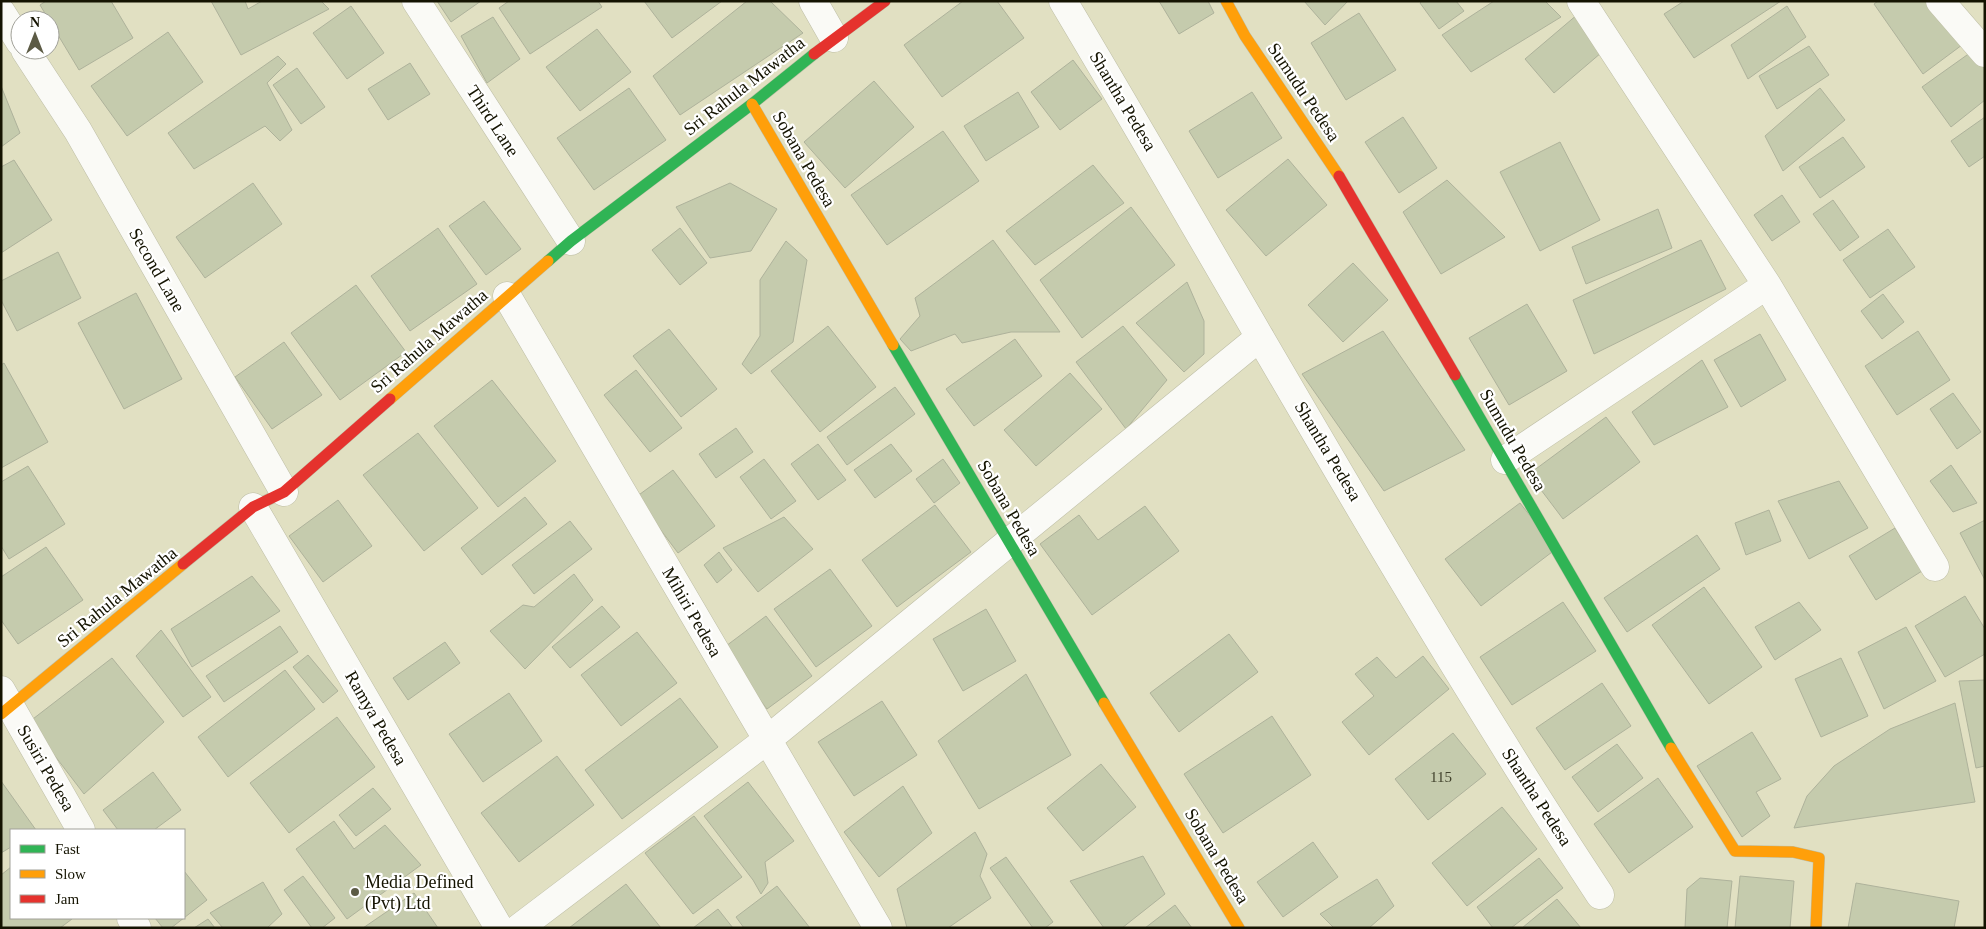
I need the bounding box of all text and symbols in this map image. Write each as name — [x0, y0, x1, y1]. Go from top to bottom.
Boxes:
north arrow — [10, 10, 60, 60]
text: N — [30, 15, 40, 30]
street label: Sri Rahula Mawatha — [680, 33, 808, 139]
street label: Sumudu Pedesa — [1264, 39, 1344, 145]
street label: Shantha Pedesa — [1085, 48, 1161, 154]
street label: Third Lane — [463, 82, 523, 160]
street label: Sobana Pedesa — [768, 107, 840, 211]
street label: Second Lane — [125, 225, 189, 315]
street label: Sri Rahula Mawatha — [367, 285, 491, 397]
street label: Sumudu Pedesa — [1476, 385, 1550, 495]
street label: Shantha Pedesa — [1290, 398, 1366, 504]
street label: Sobana Pedesa — [973, 456, 1045, 560]
street label: Sri Rahula Mawatha — [53, 543, 181, 651]
street label: Mihiri Pedesa — [658, 563, 726, 661]
street label: Ramya Pedesa — [341, 667, 411, 769]
street label: Susiri Pedesa — [13, 721, 79, 815]
street label: Shantha Pedesa — [1498, 744, 1576, 850]
house number: 115 — [1430, 769, 1452, 785]
street label: Sobana Pedesa — [1181, 805, 1253, 907]
legend — [10, 829, 185, 919]
text: Fast — [55, 841, 81, 857]
text: Slow — [55, 866, 86, 882]
place label: Media Defined (Pvt) Ltd — [365, 872, 473, 914]
marker: Media Defined (Pvt) Ltd — [349, 886, 361, 898]
text: Jam — [55, 891, 79, 907]

